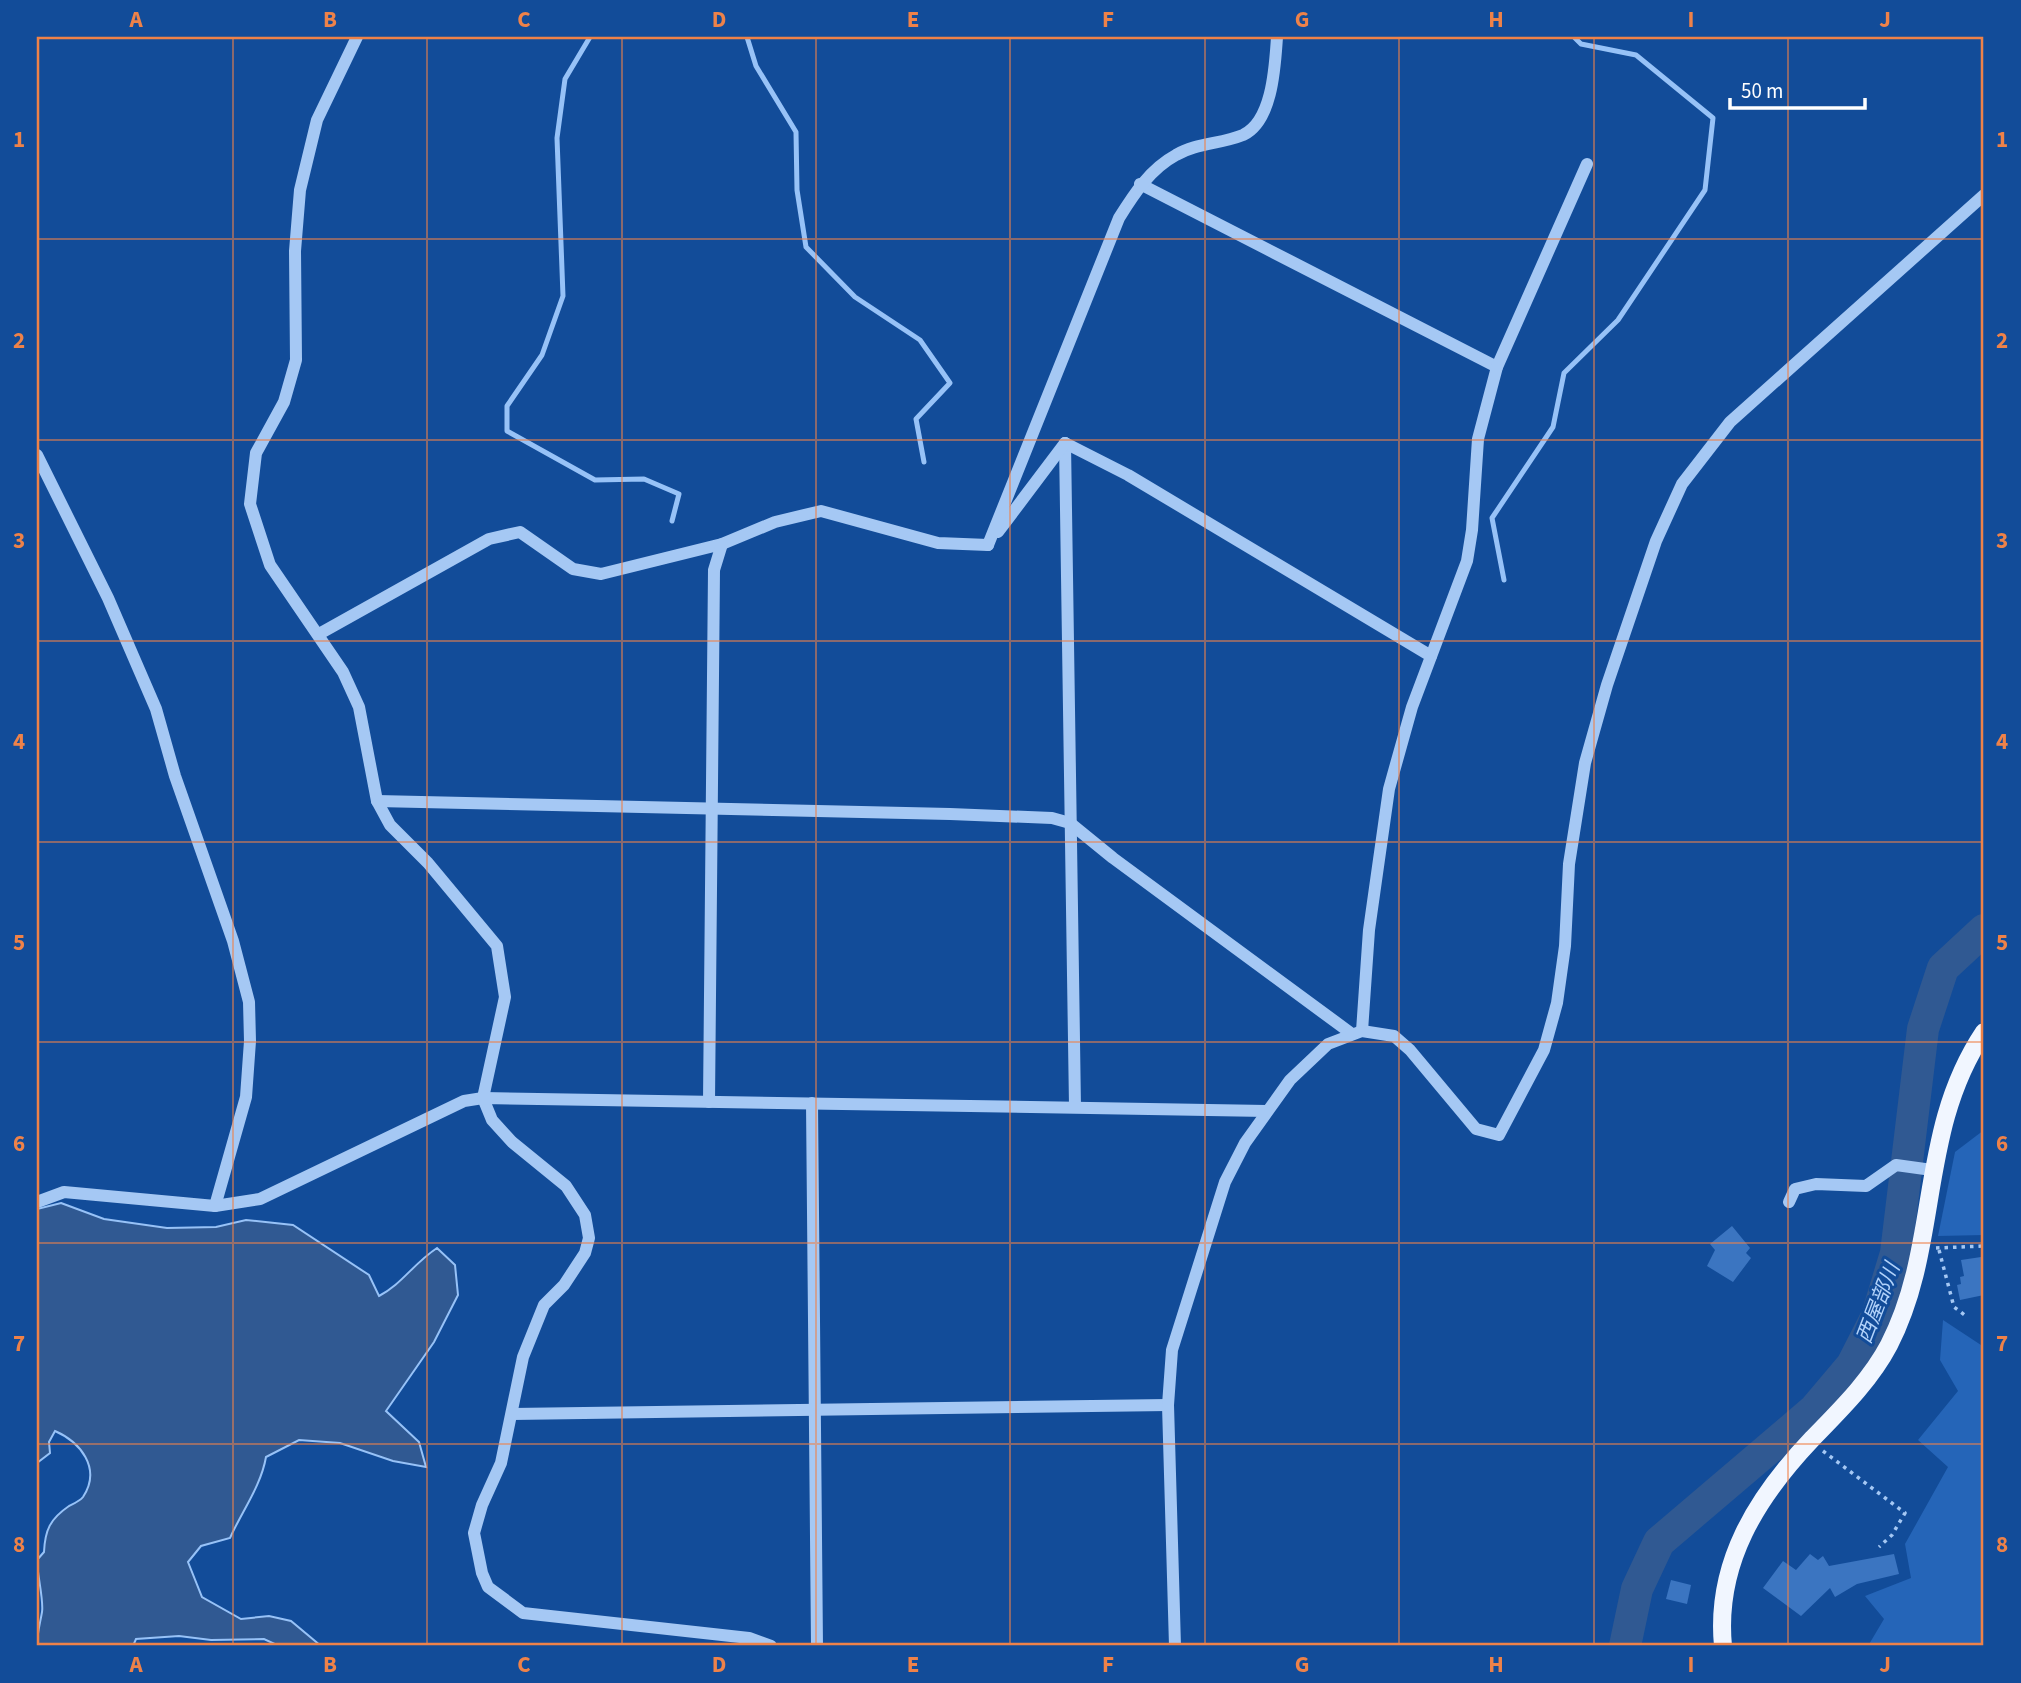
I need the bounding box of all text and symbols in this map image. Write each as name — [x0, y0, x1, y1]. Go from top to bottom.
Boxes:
text: A — [128, 3, 143, 36]
text: B — [323, 3, 337, 36]
text: C — [517, 3, 531, 36]
text: D — [712, 3, 726, 36]
text: E — [907, 3, 919, 36]
text: F — [1102, 3, 1114, 36]
text: G — [1295, 3, 1309, 36]
text: H — [1488, 3, 1504, 36]
text: I — [1688, 3, 1694, 36]
text: J — [1879, 3, 1891, 36]
scale bar — [1730, 66, 1865, 110]
text: 50 m — [1741, 76, 1783, 106]
text: 1 — [13, 123, 25, 156]
text: 1 — [1996, 123, 2008, 156]
text: 2 — [13, 324, 25, 357]
text: 2 — [1996, 324, 2008, 357]
text: 3 — [13, 524, 25, 557]
text: 3 — [1996, 524, 2008, 557]
text: 4 — [13, 725, 25, 758]
text: 4 — [1996, 725, 2008, 758]
text: 5 — [13, 926, 25, 959]
text: 5 — [1996, 926, 2008, 959]
text: 6 — [13, 1127, 25, 1160]
text: 6 — [1996, 1127, 2008, 1160]
water label: 西屋部川 — [1849, 1257, 1908, 1348]
text: 7 — [13, 1327, 25, 1360]
text: 7 — [1996, 1327, 2008, 1360]
text: 8 — [13, 1528, 25, 1561]
text: 8 — [1996, 1528, 2008, 1561]
text: A — [128, 1648, 143, 1681]
text: B — [323, 1648, 337, 1681]
text: C — [517, 1648, 531, 1681]
text: D — [712, 1648, 726, 1681]
text: E — [907, 1648, 919, 1681]
text: F — [1102, 1648, 1114, 1681]
text: G — [1295, 1648, 1309, 1681]
text: H — [1488, 1648, 1504, 1681]
text: I — [1688, 1648, 1694, 1681]
text: J — [1879, 1648, 1891, 1681]

